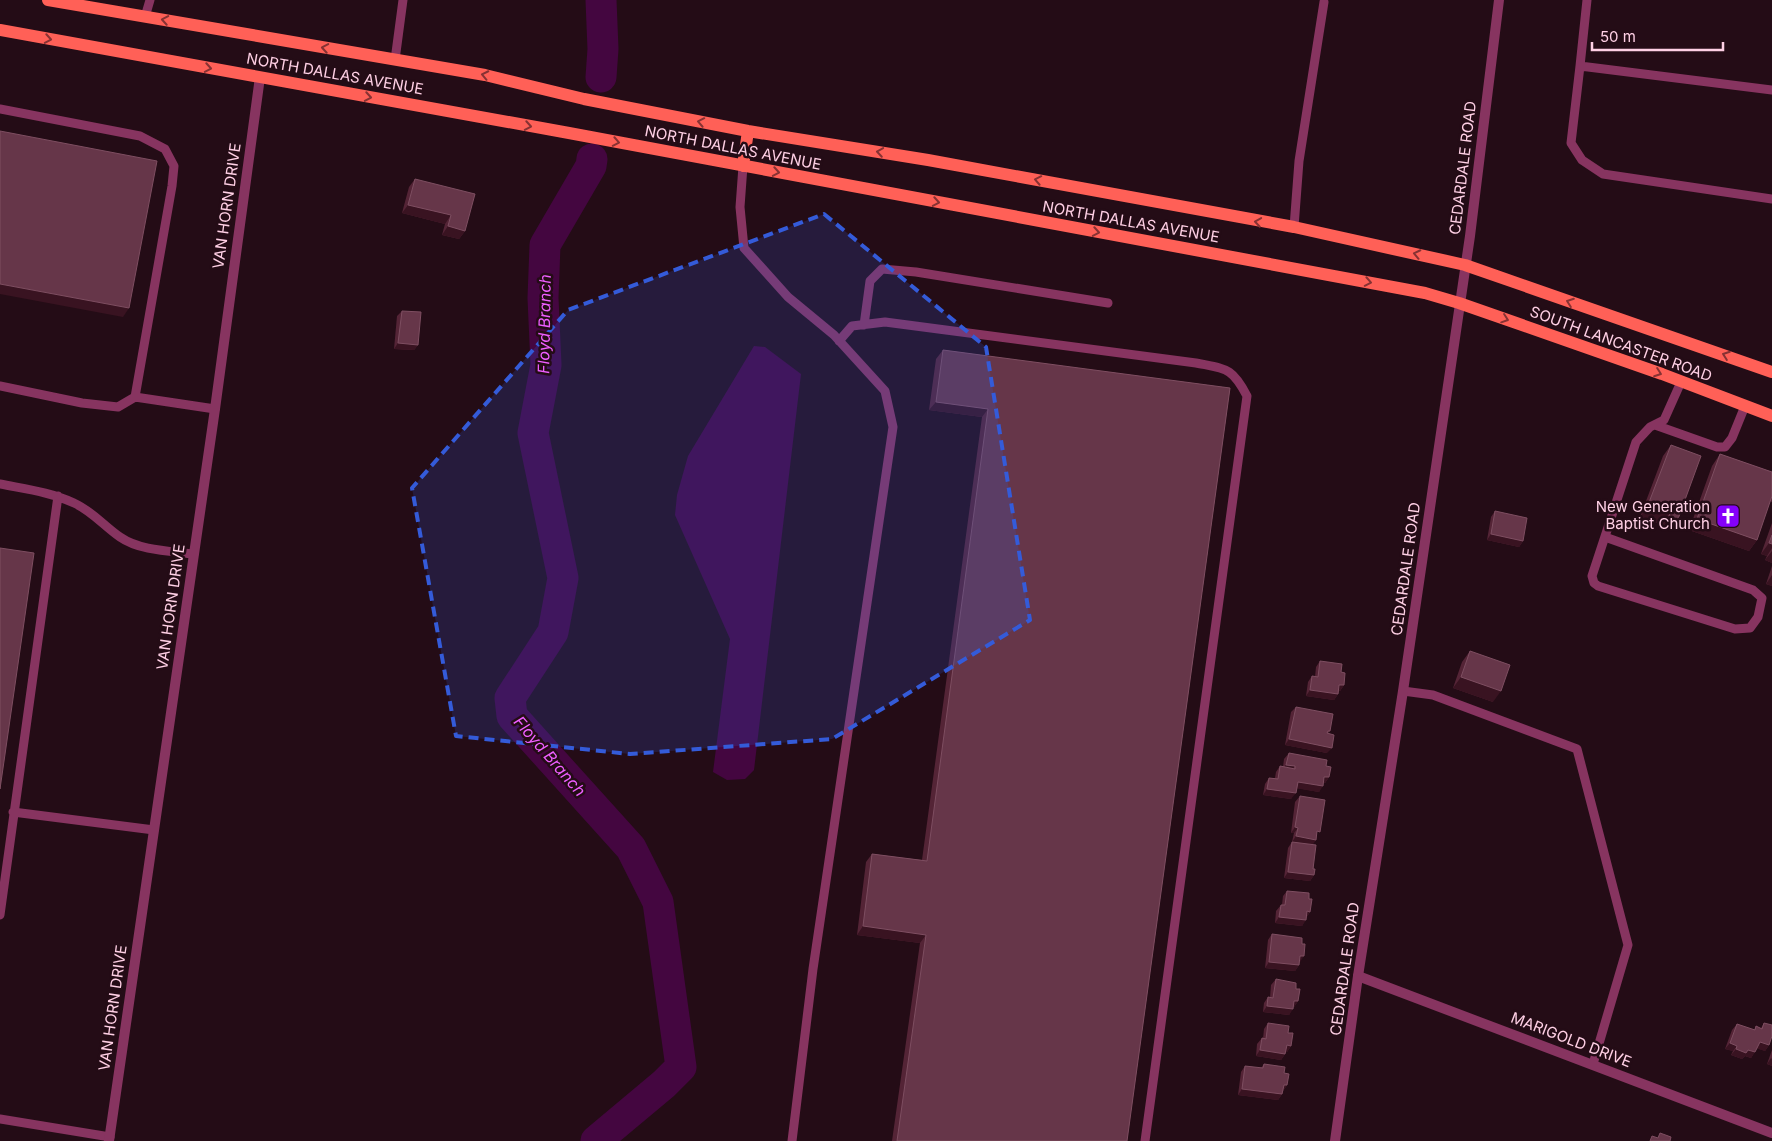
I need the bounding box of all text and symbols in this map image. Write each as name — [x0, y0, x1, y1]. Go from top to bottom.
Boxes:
one-way arrow — [161, 16, 169, 26]
scale bar — [1592, 20, 1723, 52]
text: 50 m — [1600, 27, 1636, 46]
one-way arrow — [44, 33, 52, 43]
one-way arrow — [321, 43, 329, 53]
street label: NORTH DALLAS AVENUE — [245, 49, 425, 98]
one-way arrow — [203, 62, 212, 72]
one-way arrow — [481, 71, 490, 81]
one-way arrow — [363, 91, 372, 102]
street label: CEDARDALE ROAD — [1445, 100, 1480, 236]
one-way arrow — [696, 117, 705, 127]
one-way arrow — [523, 120, 532, 130]
street label: NORTH DALLAS AVENUE — [643, 121, 823, 174]
one-way arrow — [612, 137, 621, 147]
street label: VAN HORN DRIVE — [208, 142, 245, 270]
one-way arrow — [876, 148, 885, 158]
one-way arrow — [772, 167, 781, 177]
one-way arrow — [1033, 176, 1042, 186]
one-way arrow — [932, 196, 940, 207]
street label: NORTH DALLAS AVENUE — [1041, 197, 1221, 246]
one-way arrow — [1254, 217, 1263, 227]
one-way arrow — [1091, 226, 1100, 236]
one-way arrow — [1413, 249, 1422, 260]
water label: Floyd Branch — [533, 274, 555, 374]
one-way arrow — [1363, 277, 1372, 287]
one-way arrow — [1567, 297, 1575, 307]
street label: SOUTH LANCASTER ROAD — [1528, 302, 1715, 385]
one-way arrow — [1500, 313, 1509, 323]
one-way arrow — [1722, 351, 1731, 361]
one-way arrow — [1653, 367, 1662, 377]
place label: New Generation Baptist Church — [1596, 497, 1710, 533]
street label: CEDARDALE ROAD — [1387, 501, 1424, 637]
church icon: New Generation Baptist Church — [1715, 503, 1741, 529]
street label: VAN HORN DRIVE — [152, 543, 189, 671]
water label: Floyd Branch — [510, 712, 590, 800]
street label: CEDARDALE ROAD — [1326, 901, 1363, 1037]
street label: VAN HORN DRIVE — [94, 944, 131, 1072]
street label: MARIGOLD DRIVE — [1508, 1008, 1634, 1071]

